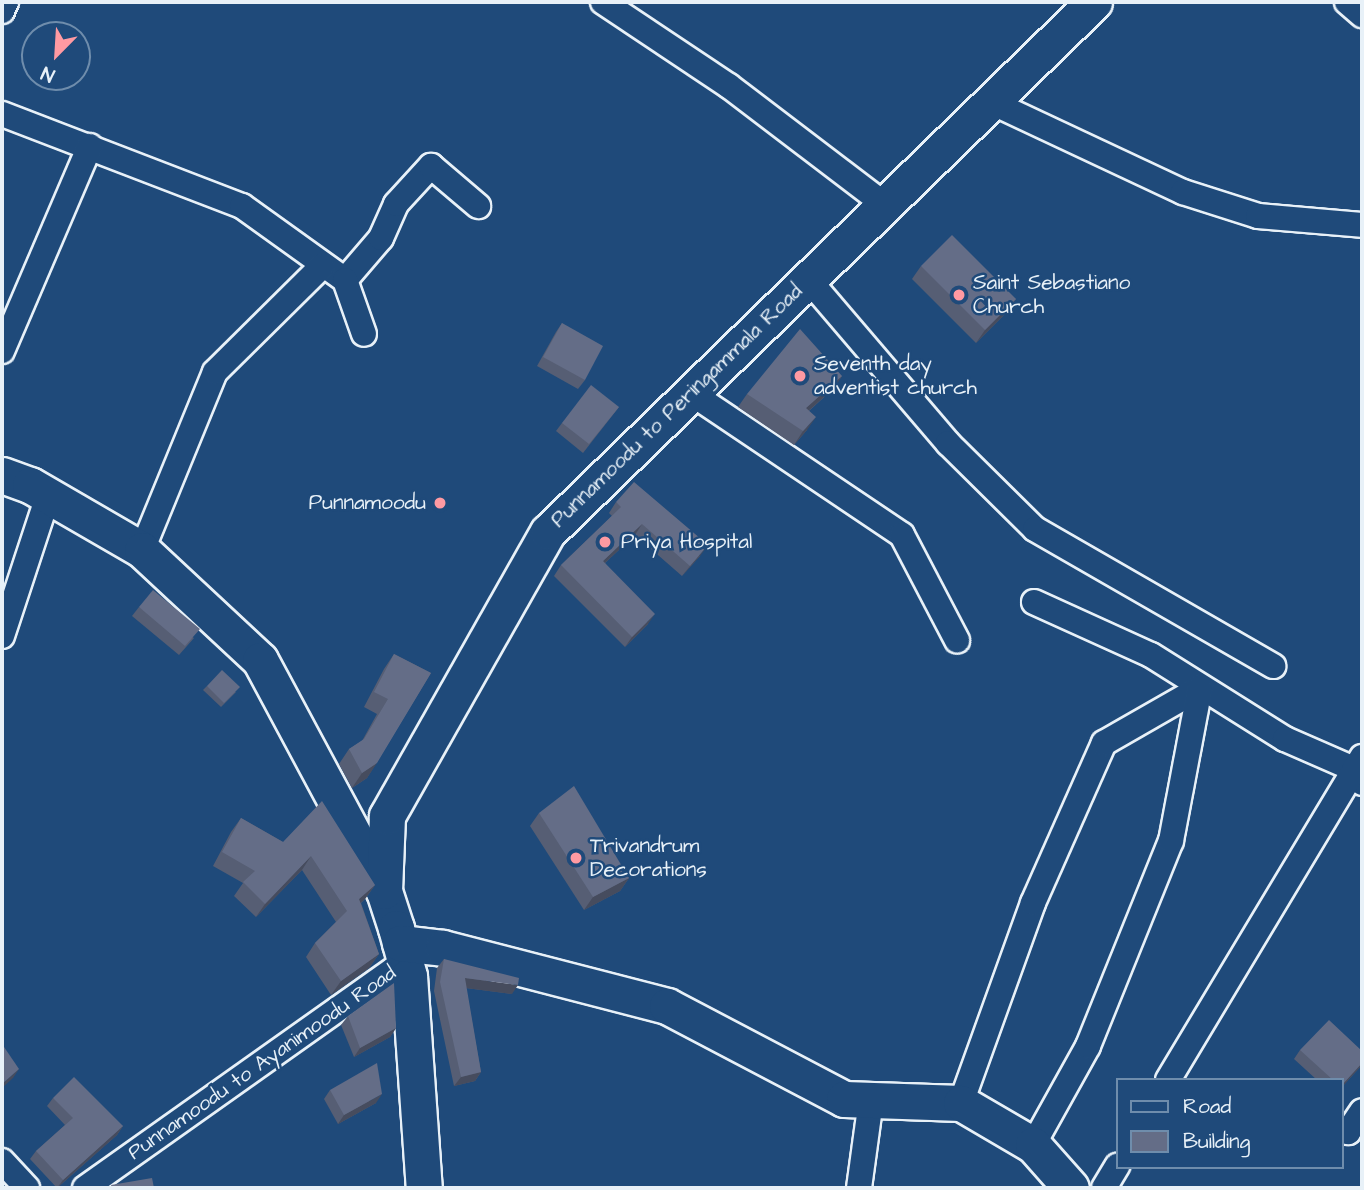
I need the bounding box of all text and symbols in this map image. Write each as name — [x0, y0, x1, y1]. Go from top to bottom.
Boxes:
north arrow — [21, 21, 91, 91]
text: N — [37, 59, 59, 89]
place label: Saint Sebastiano Church — [973, 270, 1130, 320]
street label: Punnamoodu to Peringammala Road — [546, 279, 808, 533]
marker: Saint Sebastiano Church — [951, 287, 967, 303]
place label: Seventh day adventist church — [814, 351, 977, 401]
marker: Seventh day adventist church — [792, 368, 808, 384]
place label: Punnamoodu — [309, 490, 426, 516]
marker: Punnamoodu — [432, 495, 448, 511]
place label: Priya Hospital — [621, 529, 752, 555]
marker: Priya Hospital — [595, 532, 615, 552]
place label: Trivandrum Decorations — [590, 833, 707, 883]
marker: Trivandrum Decorations — [568, 850, 584, 866]
street label: Punnamoodu to Ayanimoodu Road — [123, 960, 401, 1166]
legend — [1116, 1078, 1343, 1169]
text: Road — [1183, 1092, 1231, 1121]
text: Building — [1183, 1127, 1250, 1156]

